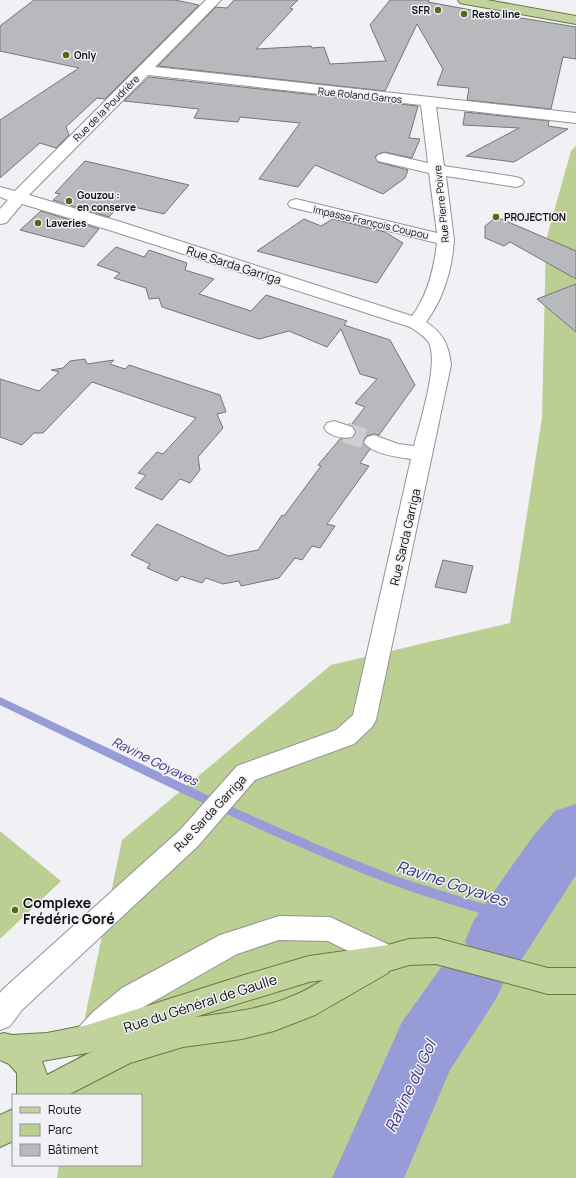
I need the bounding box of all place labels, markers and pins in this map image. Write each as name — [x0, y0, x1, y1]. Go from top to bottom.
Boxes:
place label: SFR — [412, 3, 430, 17]
marker: SFR — [433, 5, 443, 15]
place label: Resto line — [472, 7, 520, 21]
marker: Resto line — [459, 9, 469, 19]
place label: Only — [74, 48, 97, 62]
marker: Only — [61, 50, 71, 60]
place label: Gouzou : en conserve — [77, 188, 136, 214]
marker: Gouzou : en conserve — [64, 196, 74, 206]
place label: PROJECTION — [504, 210, 566, 224]
marker: PROJECTION — [491, 212, 501, 222]
place label: Laveries — [46, 216, 87, 230]
marker: Laveries — [33, 218, 43, 228]
place label: Complexe Frédéric Goré — [23, 893, 115, 928]
marker: Complexe Frédéric Goré — [10, 905, 20, 915]

